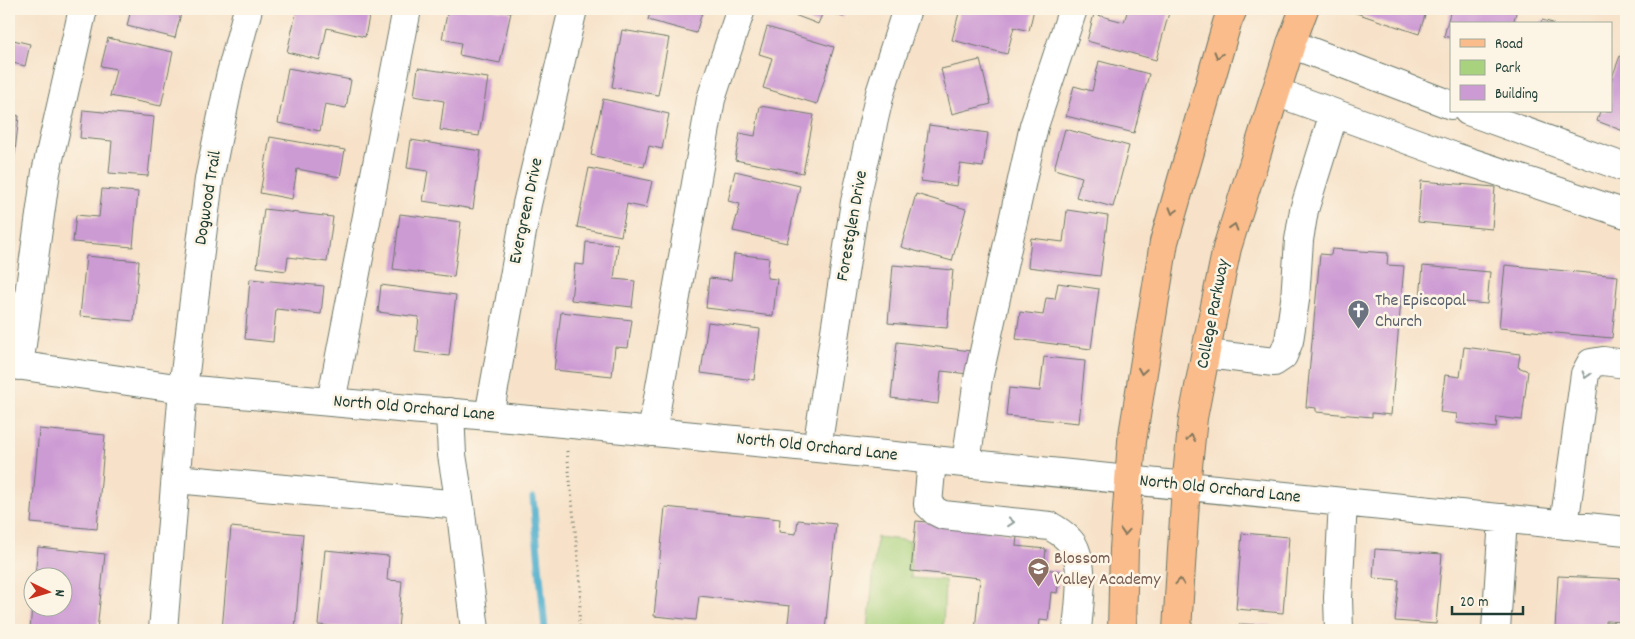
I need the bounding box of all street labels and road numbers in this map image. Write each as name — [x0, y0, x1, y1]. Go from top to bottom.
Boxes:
street label: Dogwood Trail — [189, 148, 229, 247]
street label: Evergreen Drive — [504, 156, 550, 266]
street label: Forestglen Drive — [831, 169, 875, 283]
street label: College Parkway — [1191, 256, 1237, 371]
street label: North Old Orchard Lane — [332, 389, 496, 429]
street label: North Old Orchard Lane — [735, 427, 899, 469]
street label: North Old Orchard Lane — [1138, 469, 1302, 511]

